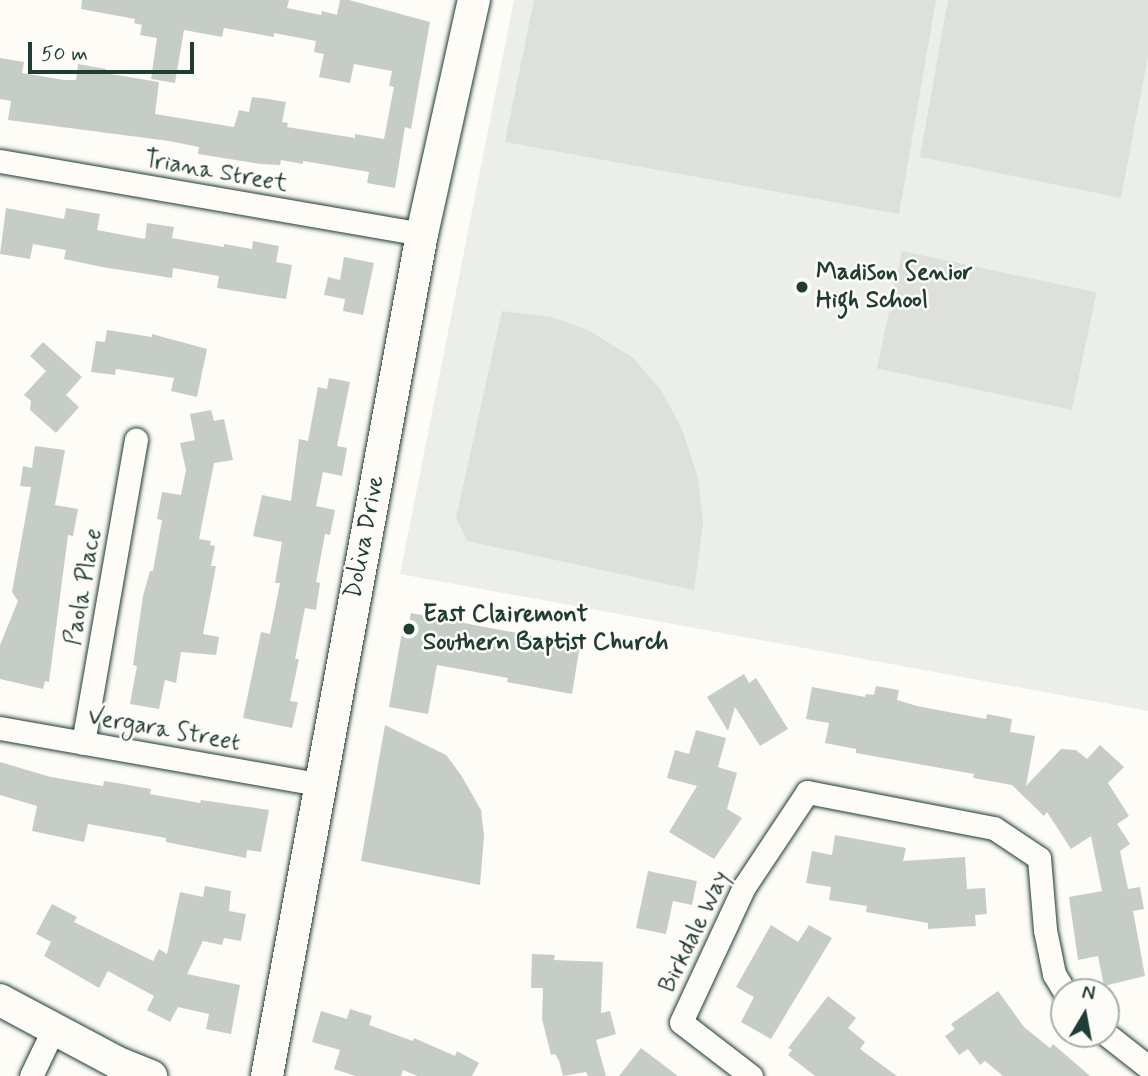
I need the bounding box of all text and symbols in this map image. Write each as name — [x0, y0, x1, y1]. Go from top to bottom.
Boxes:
scale bar — [32, 28, 198, 72]
text: 50 m — [41, 40, 88, 68]
street label: Triana Street — [142, 145, 290, 199]
place label: Madison Senior High School — [816, 259, 969, 315]
marker: Madison Senior High School — [794, 279, 810, 295]
street label: Doliva Drive — [339, 474, 391, 600]
street label: Paola Place — [60, 528, 108, 646]
place label: East Clairemont Southern Baptist Church — [423, 601, 669, 657]
marker: East Clairemont Southern Baptist Church — [401, 621, 417, 637]
street label: Vergara Street — [83, 702, 245, 758]
street label: Birkdale Way — [652, 865, 738, 999]
north arrow — [1050, 978, 1120, 1048]
text: N — [1080, 980, 1097, 1007]

